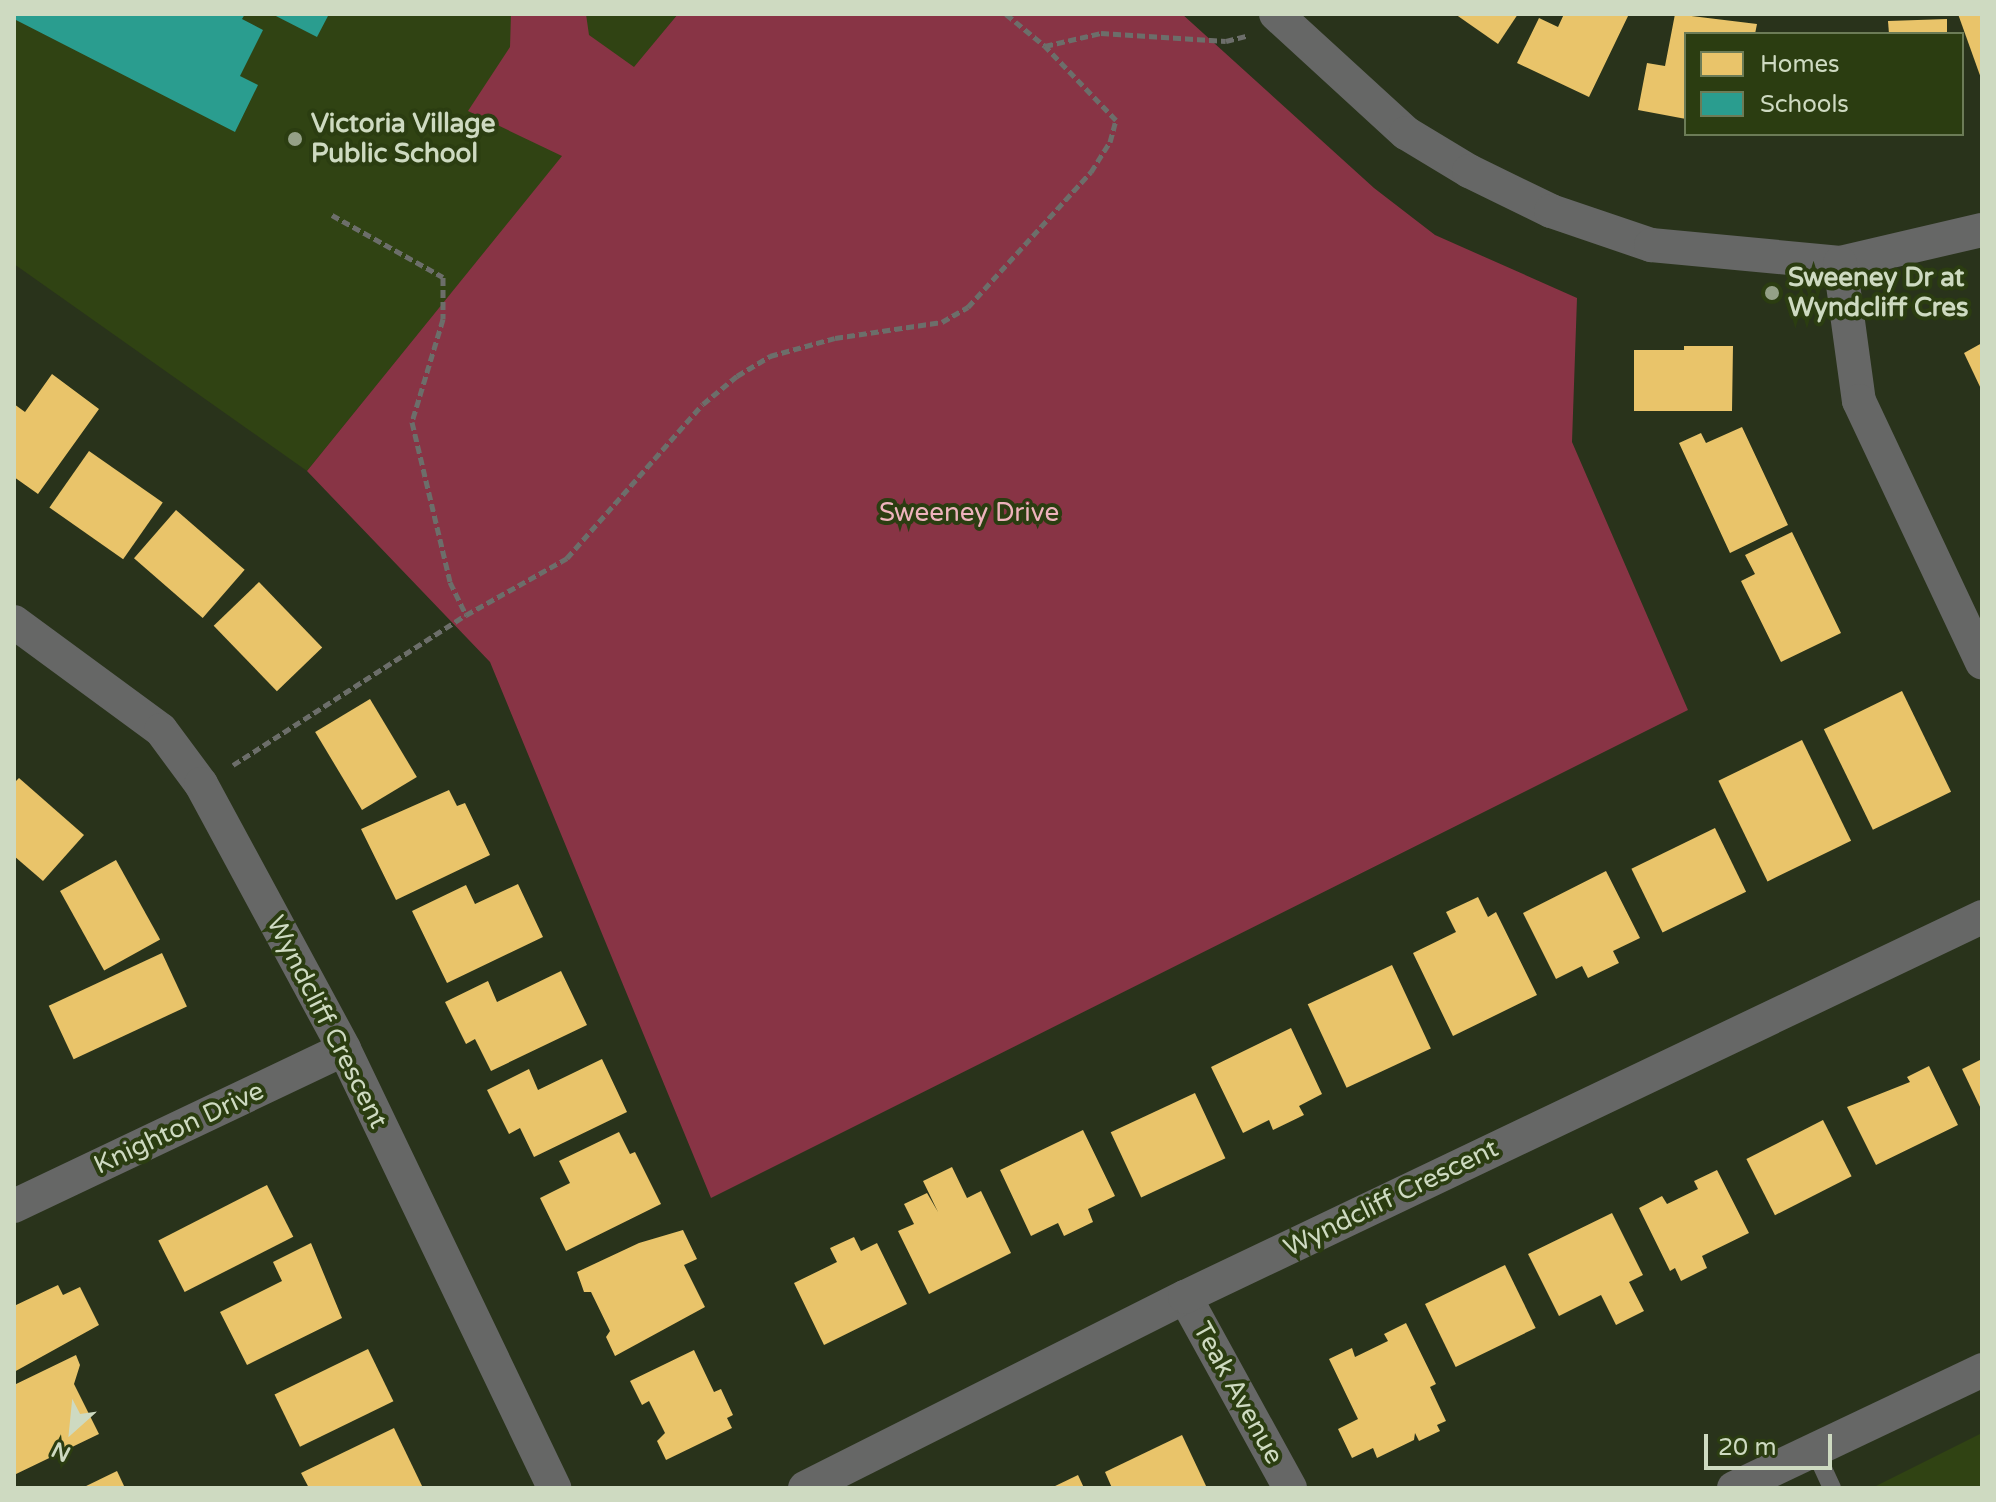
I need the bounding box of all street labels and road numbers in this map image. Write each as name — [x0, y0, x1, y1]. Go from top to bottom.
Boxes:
street label: Wyndcliff Crescent — [260, 910, 394, 1134]
street label: Knighton Drive — [89, 1075, 269, 1181]
street label: Wyndcliff Crescent — [1279, 1133, 1503, 1263]
street label: Teak Avenue — [1186, 1317, 1290, 1469]

